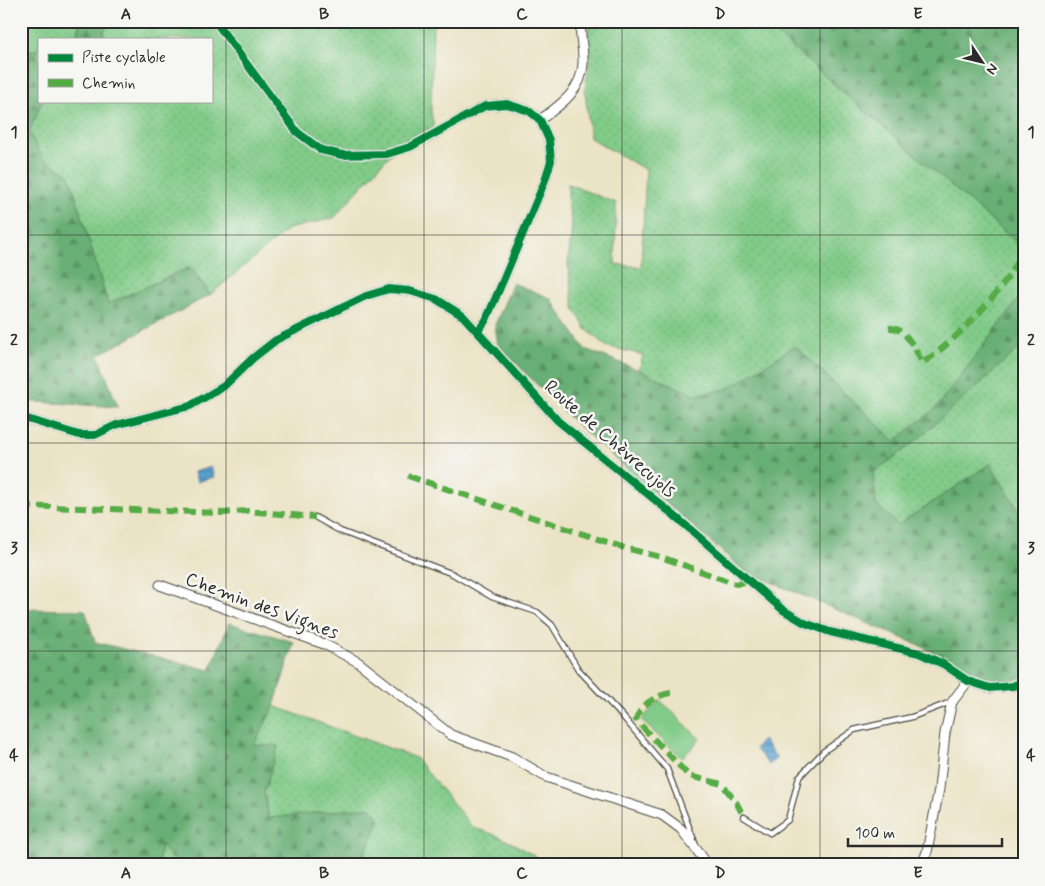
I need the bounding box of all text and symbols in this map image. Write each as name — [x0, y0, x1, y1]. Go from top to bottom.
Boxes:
text: A — [121, 4, 131, 25]
text: B — [319, 4, 329, 25]
text: C — [516, 4, 528, 25]
text: D — [714, 4, 726, 25]
text: E — [913, 4, 923, 25]
legend — [38, 38, 212, 102]
north arrow — [958, 38, 1008, 88]
text: Piste cyclable — [82, 48, 166, 68]
text: N — [982, 60, 1002, 78]
text: Chemin — [82, 74, 135, 94]
text: 1 — [10, 122, 18, 143]
text: 1 — [1027, 122, 1035, 143]
text: 2 — [10, 330, 18, 351]
text: 2 — [1027, 330, 1035, 351]
street label: Route de Chèvrecujols — [539, 375, 681, 503]
text: 3 — [10, 538, 18, 559]
text: 3 — [1027, 538, 1035, 559]
street label: Chemin des Vignes — [181, 567, 343, 648]
text: 4 — [9, 745, 19, 766]
text: 4 — [1026, 745, 1036, 766]
scale bar — [848, 816, 1001, 848]
text: 100 m — [855, 824, 895, 844]
text: A — [121, 863, 131, 884]
text: B — [319, 863, 329, 884]
text: C — [516, 863, 528, 884]
text: D — [714, 863, 726, 884]
text: E — [913, 863, 923, 884]

